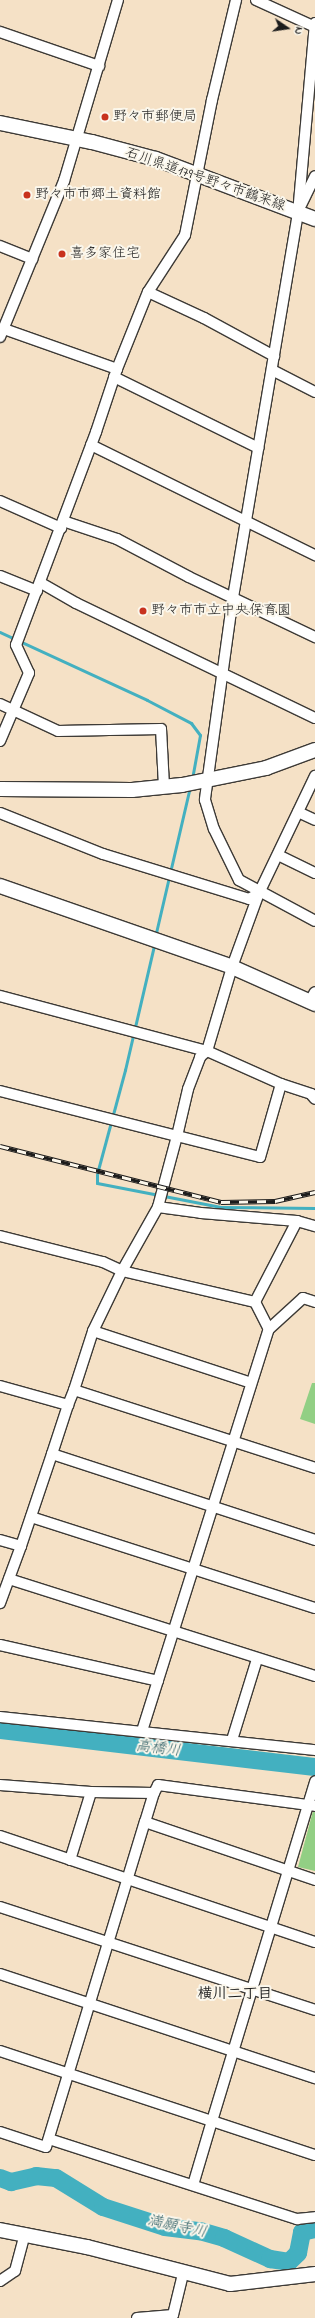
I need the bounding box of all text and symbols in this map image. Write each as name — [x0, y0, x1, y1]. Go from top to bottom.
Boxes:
north arrow — [267, 8, 307, 48]
text: N — [290, 25, 307, 36]
place label: 野々市郵便局 — [113, 109, 197, 125]
marker: 野々市郵便局 — [100, 112, 110, 122]
street label: 石川県道179号野々市鶴来線 — [123, 145, 287, 215]
place label: 野々市市郷土資料館 — [35, 187, 161, 203]
marker: 野々市市郷土資料館 — [22, 190, 32, 200]
place label: 喜多家住宅 — [70, 246, 140, 262]
marker: 喜多家住宅 — [57, 249, 67, 259]
place label: 野々市市立中央保育園 — [151, 603, 291, 619]
marker: 野々市市立中央保育園 — [138, 606, 148, 616]
water label: 高橋川 — [135, 1737, 181, 1761]
district label: 横川二丁目 — [198, 1986, 272, 2004]
water label: 満願寺川 — [146, 2212, 208, 2242]

